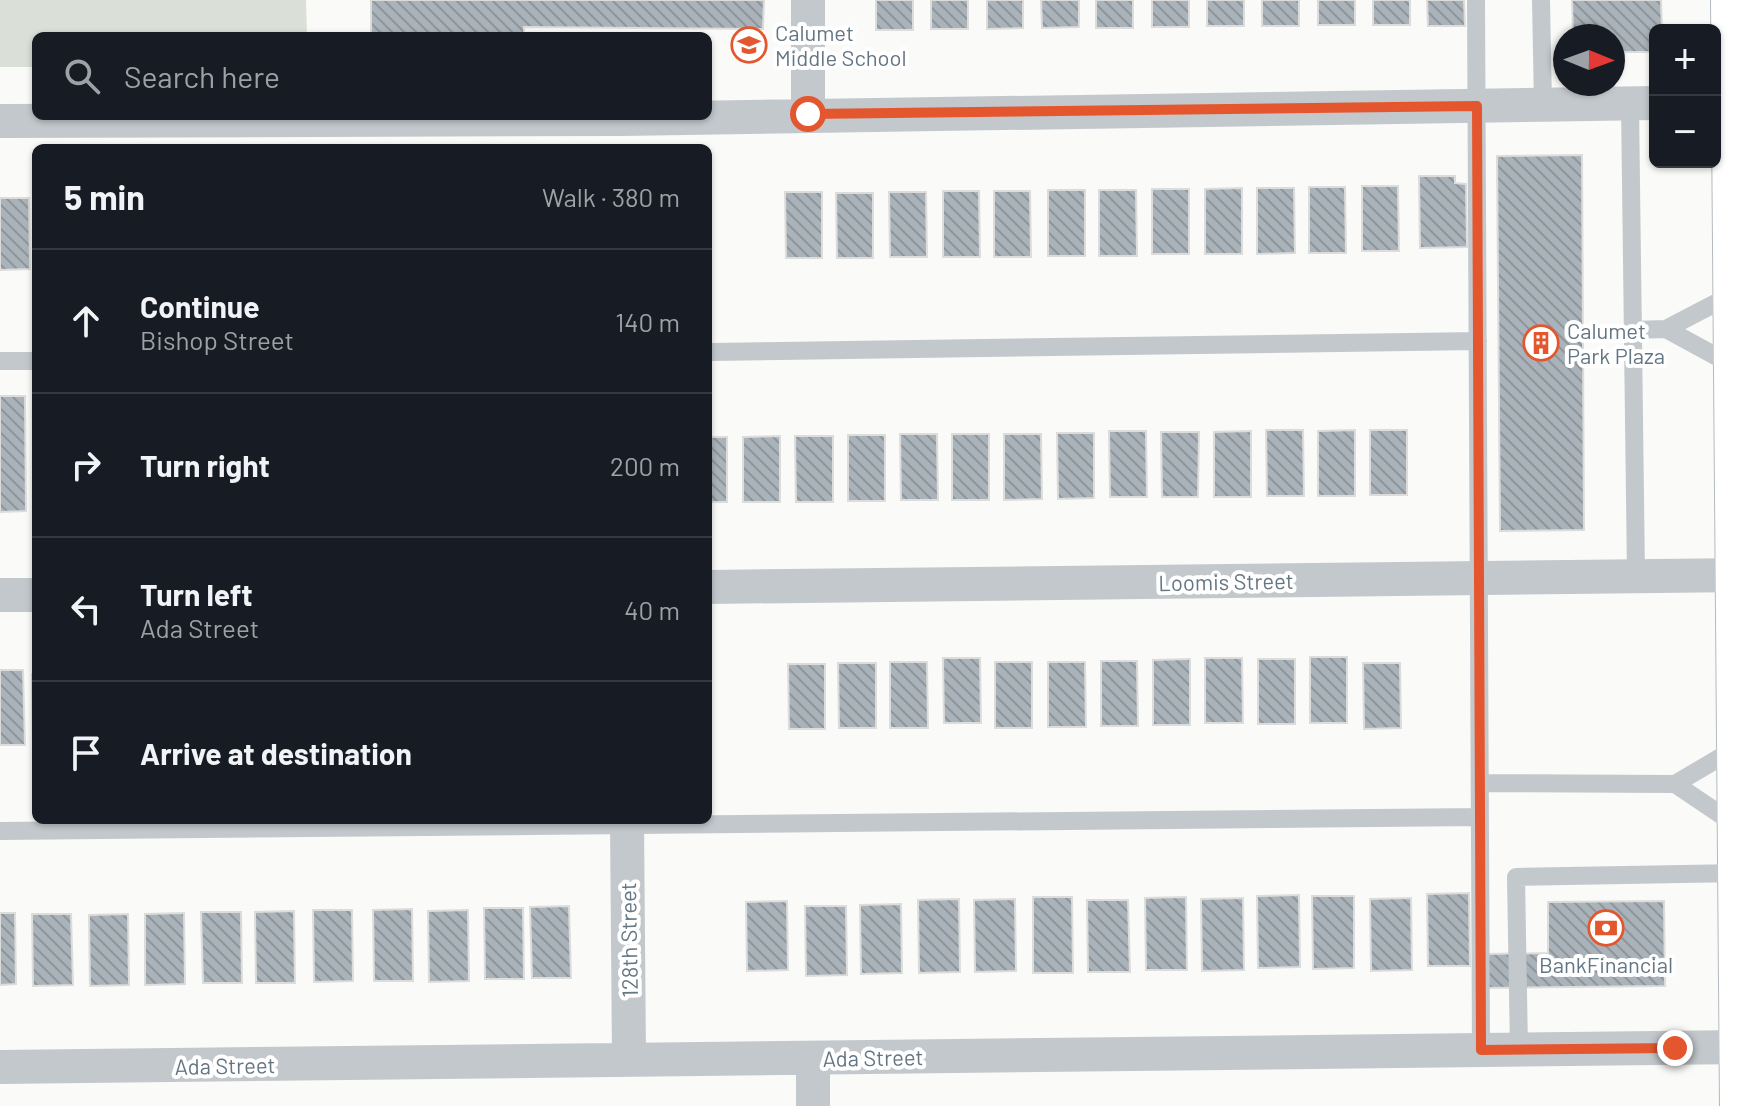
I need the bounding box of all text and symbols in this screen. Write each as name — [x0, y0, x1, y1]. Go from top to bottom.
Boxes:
place label: Calumet Middle School — [775, 19, 907, 70]
north arrow — [1553, 24, 1625, 96]
map controls — [1649, 24, 1721, 168]
button: + — [1649, 24, 1721, 96]
school or university icon: Calumet Middle School — [730, 26, 768, 64]
search box — [32, 32, 712, 120]
icon: search — [60, 54, 104, 98]
text: Search here — [124, 58, 280, 94]
route start — [790, 96, 826, 132]
button: − — [1649, 96, 1721, 168]
text: 5 min — [64, 176, 145, 217]
text: Walk · 380 m — [542, 181, 680, 212]
text: Continue — [140, 288, 260, 324]
icon: ahead — [64, 299, 108, 343]
text: 140 m — [615, 306, 680, 337]
place label: Calumet Park Plaza — [1567, 317, 1665, 368]
text: Bishop Street — [140, 324, 294, 355]
building icon: Calumet Park Plaza — [1522, 324, 1560, 362]
icon: right — [64, 443, 108, 487]
text: Turn right — [140, 447, 270, 483]
text: 200 m — [610, 450, 680, 481]
street label: Loomis Street — [1158, 567, 1294, 595]
text: Turn left — [140, 576, 253, 612]
icon: left — [64, 587, 108, 631]
text: 40 m — [624, 594, 680, 625]
text: Ada Street — [140, 612, 259, 643]
icon: arrive — [64, 731, 108, 775]
text: Arrive at destination — [140, 735, 412, 771]
street label: 128th Street — [614, 882, 642, 998]
bank icon: BankFinancial — [1587, 909, 1625, 947]
place label: BankFinancial — [1539, 951, 1673, 977]
route end — [1657, 1030, 1693, 1066]
street label: Ada Street — [822, 1043, 924, 1071]
street label: Ada Street — [174, 1051, 276, 1079]

